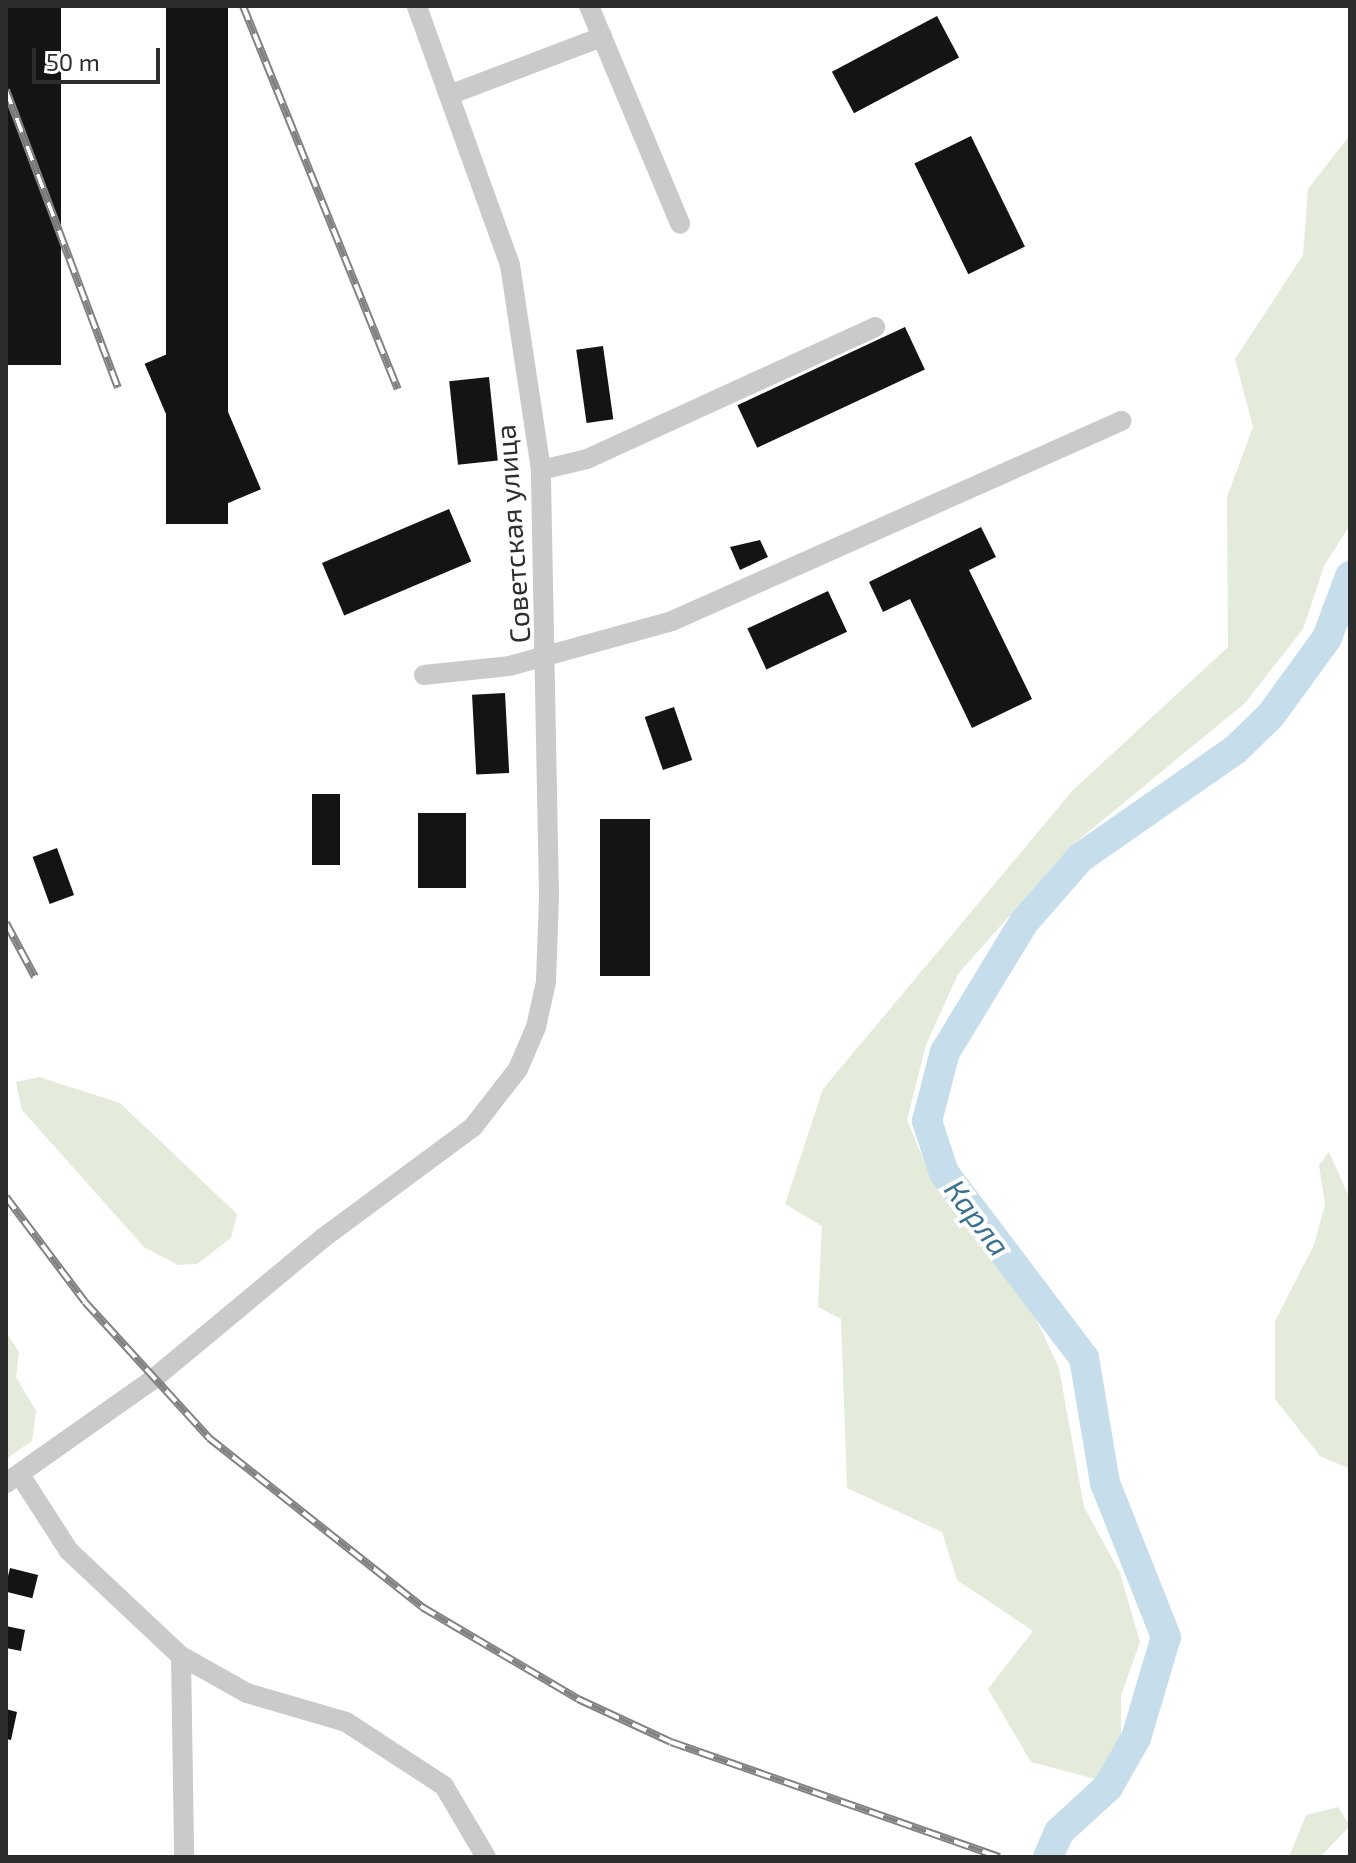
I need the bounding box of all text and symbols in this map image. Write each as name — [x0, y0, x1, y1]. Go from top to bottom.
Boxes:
scale bar — [36, 32, 164, 82]
text: 50 m — [46, 47, 100, 76]
street label: Советская улица — [488, 424, 536, 644]
water label: Карла — [938, 1172, 1018, 1262]

